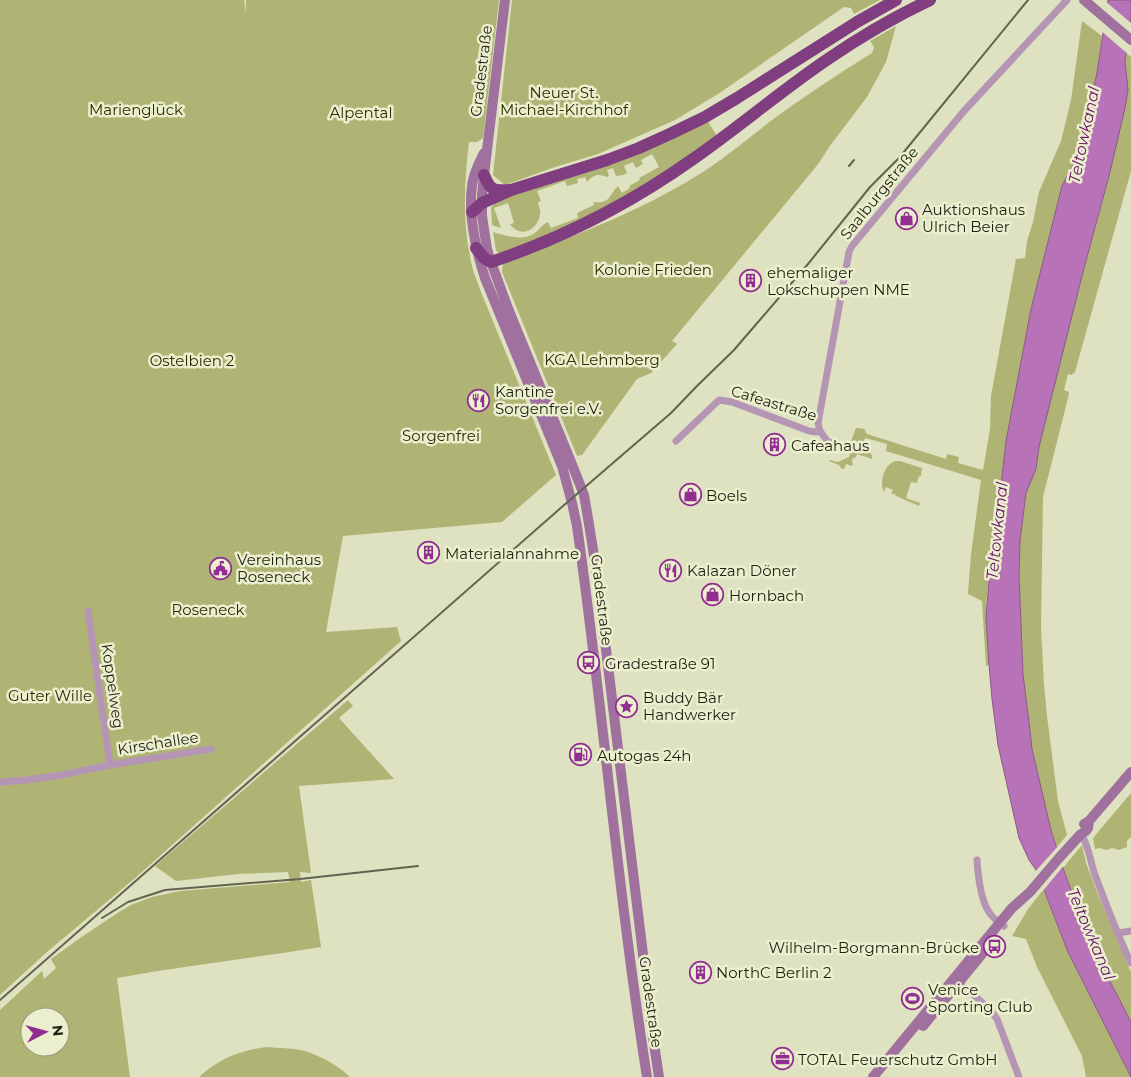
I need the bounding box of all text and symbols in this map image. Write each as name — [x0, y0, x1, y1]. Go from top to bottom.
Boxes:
street label: Gradestraße — [466, 24, 496, 118]
park label: Neuer St. Michael-Kirchhof — [500, 83, 629, 119]
water label: Teltowkanal — [1064, 84, 1104, 185]
park label: Marienglück — [89, 100, 183, 119]
park label: Alpental — [330, 103, 392, 122]
street label: Saalburgstraße — [836, 143, 922, 243]
place label: Auktionshaus Ulrich Beier — [922, 200, 1025, 236]
shop icon: Auktionshaus Ulrich Beier — [894, 206, 918, 230]
park label: Kolonie Frieden — [594, 260, 712, 279]
place label: ehemaliger Lokschuppen NME — [767, 263, 910, 299]
building icon: ehemaliger Lokschuppen NME — [739, 269, 763, 293]
park label: KGA Lehmberg — [544, 350, 660, 369]
park label: Ostelbien 2 — [150, 351, 234, 370]
street label: Cafeastraße — [729, 381, 819, 425]
place label: Kantine Sorgenfrei e.V. — [495, 382, 602, 418]
restaurant icon: Kantine Sorgenfrei e.V. — [467, 388, 491, 412]
park label: Sorgenfrei — [402, 426, 480, 445]
building icon: Cafeahaus — [763, 433, 787, 457]
place label: Cafeahaus — [791, 436, 869, 455]
water label: Teltowkanal — [982, 480, 1012, 581]
shop icon: Boels — [678, 483, 702, 507]
place label: Boels — [706, 486, 747, 505]
building icon: Materialannahme — [417, 541, 441, 565]
place label: Materialannahme — [445, 544, 579, 563]
place label: Vereinhaus Roseneck — [237, 550, 321, 586]
street label: Gradestraße — [587, 553, 617, 647]
public building icon: Vereinhaus Roseneck — [209, 556, 233, 580]
restaurant icon: Kalazan Döner — [659, 558, 683, 582]
place label: Kalazan Döner — [687, 561, 797, 580]
shop icon: Hornbach — [701, 583, 725, 607]
place label: Hornbach — [729, 586, 804, 605]
park label: Roseneck — [171, 600, 245, 619]
street label: Koppelweg — [98, 642, 128, 730]
bus stop icon: Gradestraße 91 — [577, 651, 601, 675]
place label: Gradestraße 91 — [605, 654, 715, 673]
park label: Guter Wille — [8, 686, 92, 705]
place label: Buddy Bär Handwerker — [643, 688, 736, 724]
place icon: Buddy Bär Handwerker — [615, 694, 639, 718]
street label: Kirschallee — [116, 727, 200, 759]
fuel station icon: Autogas 24h — [569, 743, 593, 767]
place label: Autogas 24h — [597, 746, 692, 765]
water label: Teltowkanal — [1063, 885, 1119, 984]
bus stop icon: Wilhelm-Borgmann-Brücke — [983, 935, 1007, 959]
place label: Wilhelm-Borgmann-Brücke — [769, 938, 979, 957]
street label: Gradestraße — [635, 955, 667, 1049]
building icon: NorthC Berlin 2 — [688, 960, 712, 984]
place label: NorthC Berlin 2 — [716, 963, 832, 982]
place label: Venice Sporting Club — [928, 980, 1032, 1016]
sports icon: Venice Sporting Club — [900, 986, 924, 1010]
north arrow — [20, 1007, 70, 1057]
text: N — [48, 1024, 67, 1037]
office icon: TOTAL Feuerschutz GmbH — [770, 1047, 794, 1071]
place label: TOTAL Feuerschutz GmbH — [798, 1050, 997, 1069]

